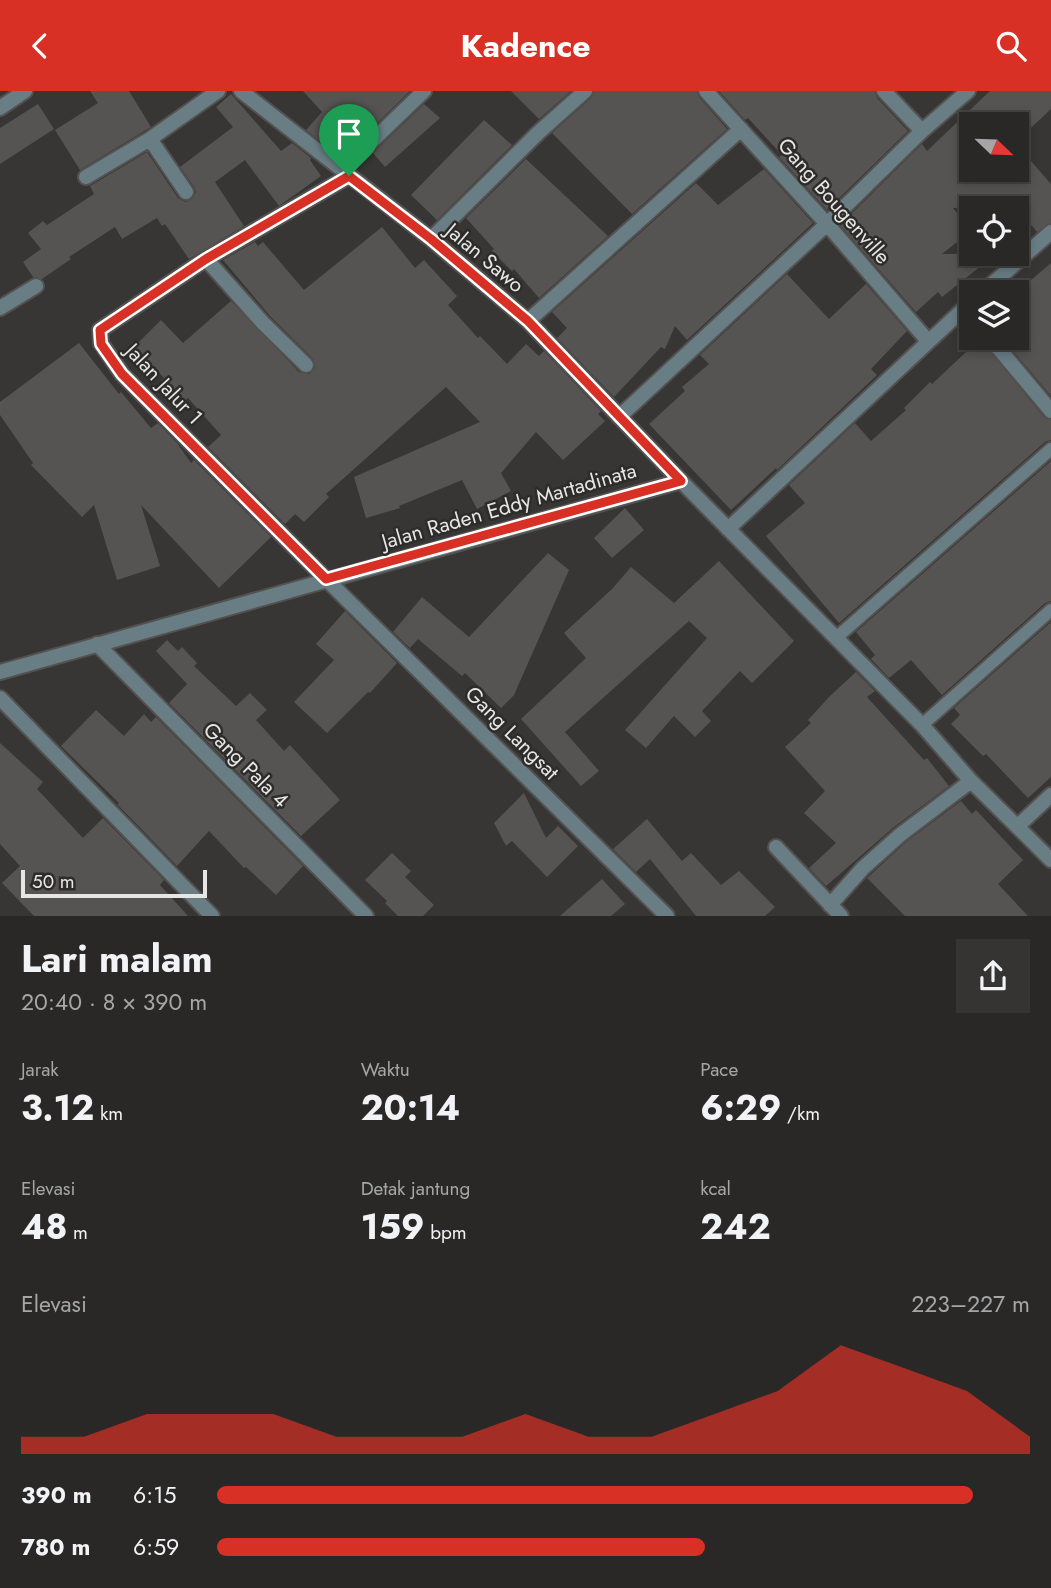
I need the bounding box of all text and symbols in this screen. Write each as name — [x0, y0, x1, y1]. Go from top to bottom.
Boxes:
text: Kadence — [460, 23, 591, 69]
icon: back — [21, 27, 59, 65]
icon: search — [992, 27, 1030, 65]
pin — [319, 104, 379, 176]
north arrow — [959, 112, 1029, 182]
map controls — [959, 112, 1029, 350]
icon: arrive — [330, 115, 368, 153]
street label: Gang Bougenville — [771, 131, 898, 271]
button: locate — [959, 196, 1029, 266]
street label: Jalan Sawo — [437, 214, 531, 300]
button: layers — [959, 280, 1029, 350]
street label: Jalan Jalur 1 — [116, 335, 210, 431]
street label: Jalan Raden Eddy Martadinata — [375, 455, 640, 558]
street label: Gang Langsat — [458, 679, 566, 787]
street label: Gang Pala 4 — [196, 715, 296, 815]
scale bar — [21, 867, 206, 899]
text: 50 m — [32, 868, 75, 895]
text: Lari malam — [21, 931, 213, 986]
button: share — [956, 939, 1030, 1013]
text: 20:40 · 8 × 390 m — [21, 985, 207, 1019]
text: Jarak — [21, 1056, 59, 1083]
text: Waktu — [361, 1056, 410, 1083]
text: Pace — [700, 1056, 738, 1083]
text: 3.12 — [21, 1083, 94, 1133]
text: 20:14 — [361, 1083, 460, 1133]
text: 6:29 — [700, 1083, 781, 1133]
text: km — [94, 1100, 123, 1127]
text: /km — [781, 1100, 820, 1127]
text: Elevasi — [21, 1175, 75, 1202]
text: Detak jantung — [361, 1175, 470, 1202]
text: kcal — [700, 1175, 731, 1202]
text: 48 — [21, 1202, 67, 1252]
text: 159 — [361, 1202, 424, 1252]
text: 242 — [700, 1202, 771, 1252]
text: m — [67, 1219, 88, 1246]
text: bpm — [424, 1219, 467, 1246]
text: Elevasi — [21, 1287, 87, 1321]
text: 223–227 m — [911, 1287, 1030, 1321]
text: 390 m — [21, 1478, 92, 1512]
text: 6:15 — [133, 1478, 176, 1512]
text: 780 m — [21, 1530, 90, 1564]
text: 6:59 — [133, 1530, 179, 1564]

